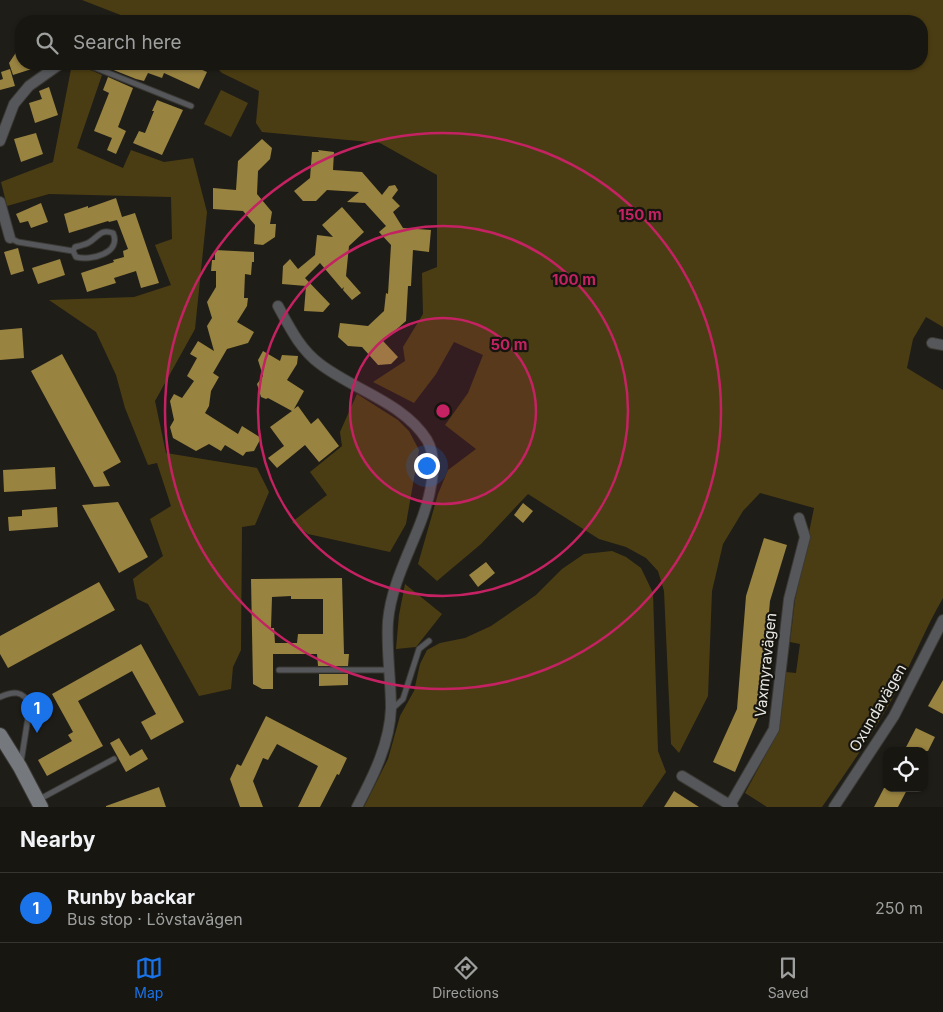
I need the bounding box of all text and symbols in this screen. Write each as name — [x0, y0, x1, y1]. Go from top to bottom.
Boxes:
search box — [15, 15, 928, 70]
icon: search — [33, 29, 61, 57]
text: Search here — [73, 31, 182, 54]
text: 150 m — [618, 205, 662, 224]
text: 100 m — [552, 270, 596, 289]
text: 50 m — [491, 335, 527, 354]
centre of rings — [434, 402, 452, 420]
your location — [414, 453, 440, 479]
street label: Vaxmyravägen — [751, 612, 780, 718]
street label: Oxundavägen — [845, 660, 910, 755]
pin: 1 — [21, 692, 53, 733]
map controls — [883, 747, 928, 792]
button: locate — [883, 747, 928, 792]
text: Nearby — [20, 827, 95, 852]
text: Runby backar — [67, 886, 195, 909]
text: 1 — [33, 898, 39, 918]
text: 250 m — [875, 898, 923, 918]
text: Bus stop · Lövstavägen — [67, 909, 243, 929]
tab: Map — [134, 954, 163, 1001]
tab: Directions — [432, 954, 499, 1001]
tab: Saved — [768, 954, 809, 1001]

